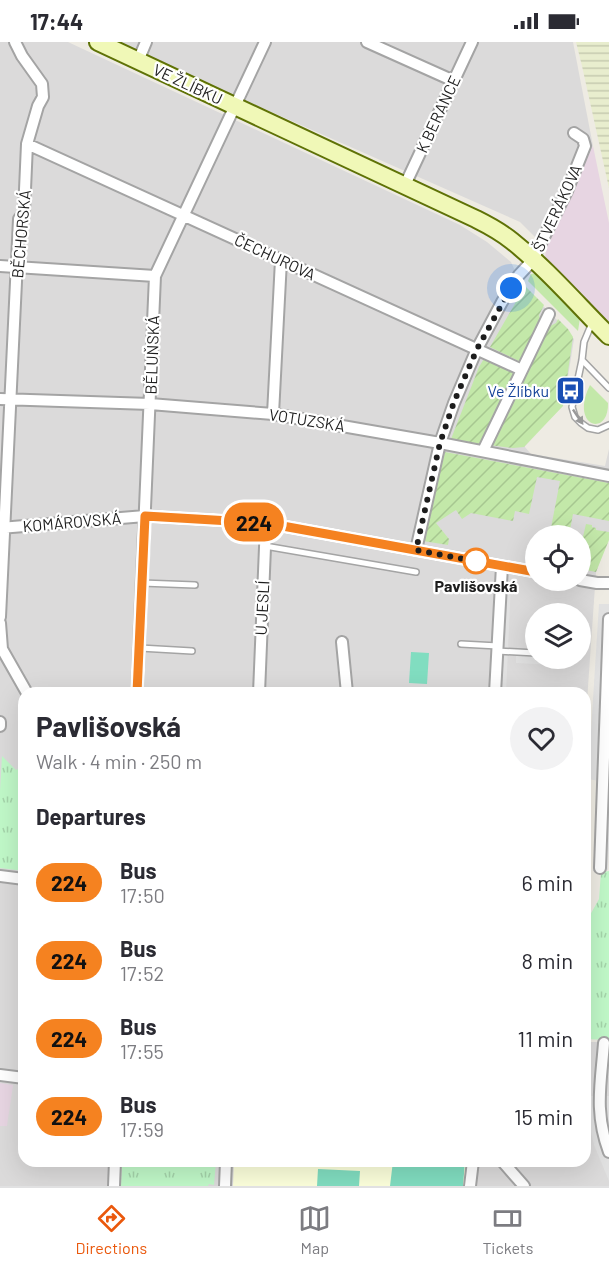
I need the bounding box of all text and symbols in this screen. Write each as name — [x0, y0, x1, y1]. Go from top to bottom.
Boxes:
text: 17:44 — [30, 8, 83, 34]
street label: VE ŽLÍBKU — [151, 59, 226, 108]
street label: K BERANCE — [411, 72, 464, 155]
street label: ŠTVERÁKOVA — [528, 161, 585, 254]
street label: BĚCHORSKÁ — [7, 189, 34, 279]
street label: ČECHUROVA — [232, 230, 319, 284]
your location — [496, 273, 526, 303]
street label: BĚLUŇSKÁ — [141, 315, 162, 395]
bus stop icon: Ve Žlíbku — [554, 375, 586, 407]
place label: Ve Žlíbku — [487, 381, 549, 400]
street label: VOTUZSKÁ — [268, 404, 347, 435]
one-way arrow — [572, 409, 584, 425]
line badge: 224 — [220, 502, 288, 542]
street label: KOMÁROVSKÁ — [22, 508, 122, 535]
text: 224 — [236, 510, 272, 535]
map controls — [525, 525, 591, 669]
button: locate — [525, 525, 591, 591]
marker: Pavlišovská — [463, 548, 489, 574]
place label: Pavlišovská — [435, 576, 517, 595]
street label: U JESLÍ — [251, 580, 272, 636]
button: layers — [525, 603, 591, 669]
button: heart — [510, 707, 573, 770]
text: Pavlišovská — [36, 709, 181, 743]
text: Walk · 4 min · 250 m — [36, 749, 202, 773]
text: Departures — [36, 803, 146, 829]
text: Bus — [120, 857, 157, 883]
text: 6 min — [522, 869, 573, 895]
text: 224 — [51, 870, 87, 895]
text: 17:50 — [120, 883, 165, 907]
text: Bus — [120, 935, 157, 961]
text: 8 min — [521, 947, 573, 973]
text: 224 — [51, 948, 87, 973]
text: 17:52 — [120, 961, 164, 985]
text: Bus — [120, 1013, 157, 1039]
text: 11 min — [517, 1025, 573, 1051]
text: 224 — [51, 1026, 87, 1051]
text: 17:55 — [120, 1039, 164, 1063]
text: Bus — [120, 1091, 157, 1117]
text: 15 min — [514, 1103, 573, 1129]
text: 224 — [51, 1104, 87, 1129]
text: 17:59 — [120, 1117, 164, 1141]
tab: Directions — [76, 1202, 147, 1257]
tab: Map — [298, 1202, 331, 1257]
tab: Tickets — [482, 1202, 533, 1257]

